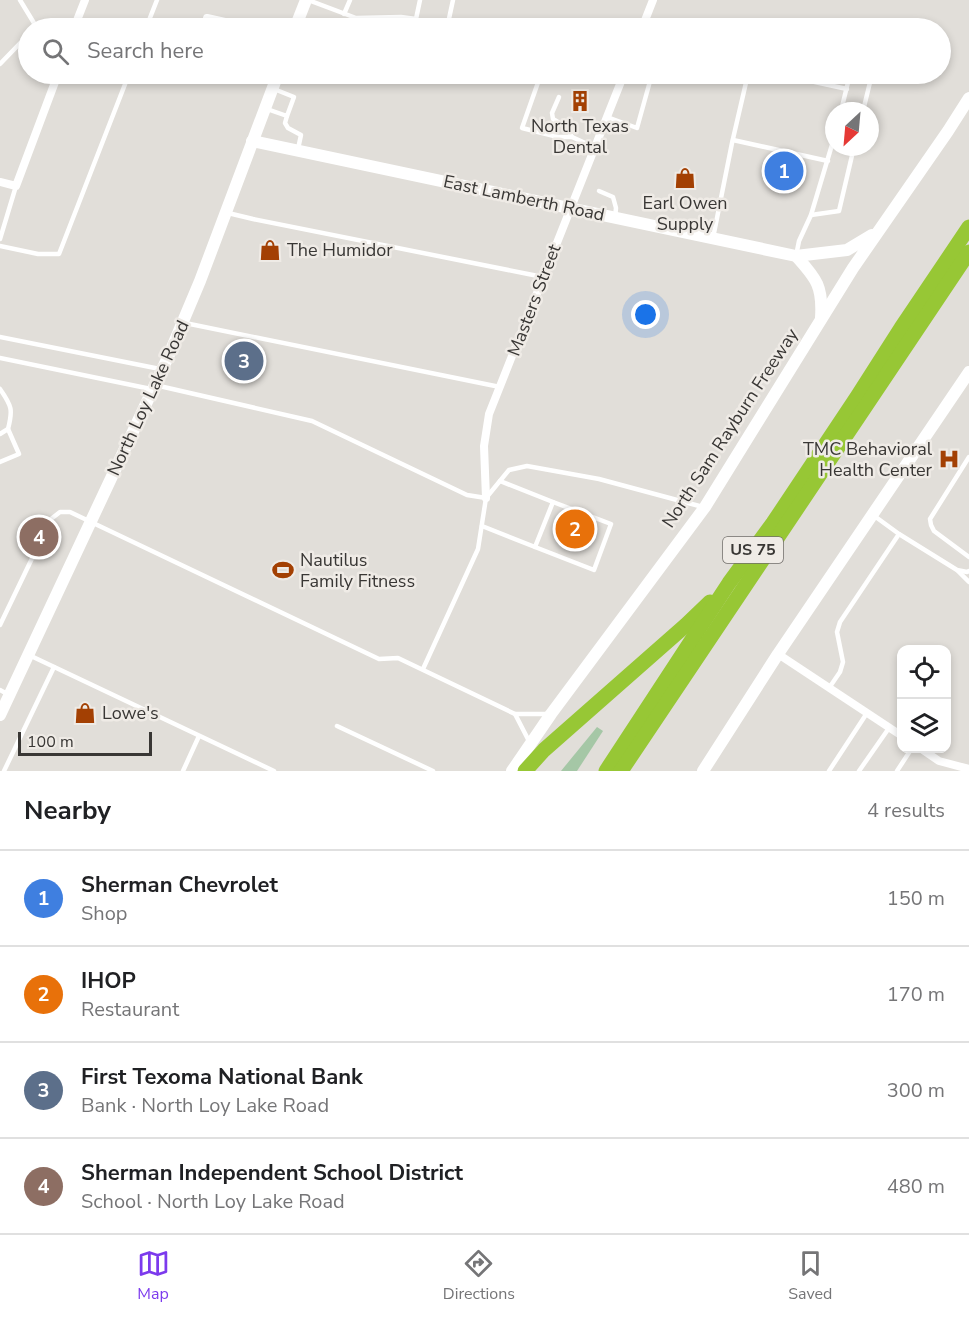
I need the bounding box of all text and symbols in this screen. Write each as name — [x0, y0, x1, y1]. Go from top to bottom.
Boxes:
search box — [18, 18, 951, 84]
icon: search — [39, 35, 72, 68]
text: Search here — [87, 36, 204, 66]
building icon: North Texas Dental — [568, 89, 592, 113]
north arrow — [825, 102, 879, 156]
place label: North Texas Dental — [531, 114, 629, 159]
pin: 1 — [764, 148, 804, 194]
shop icon: Earl Owen Supply — [673, 166, 697, 190]
street label: East Lamberth Road — [441, 169, 607, 227]
place label: Earl Owen Supply — [643, 191, 727, 236]
shop icon: The Humidor — [258, 238, 282, 262]
place label: The Humidor — [287, 238, 393, 262]
street label: Masters Street — [502, 240, 567, 359]
your location — [631, 300, 660, 329]
street label: North Loy Lake Road — [101, 316, 195, 480]
street label: North Sam Rayburn Freeway — [656, 323, 804, 532]
pin: 3 — [224, 338, 264, 384]
place label: TMC Behavioral Health Center — [803, 437, 933, 482]
hospital icon: TMC Behavioral Health Center — [937, 447, 961, 471]
pin: 2 — [556, 506, 594, 552]
pin: 4 — [20, 514, 58, 560]
road number: US 75 — [723, 537, 783, 563]
place label: Nautilus Family Fitness — [300, 548, 415, 593]
sports icon: Nautilus Family Fitness — [271, 558, 295, 582]
map controls — [897, 645, 951, 753]
button: locate — [897, 645, 951, 699]
button: layers — [897, 699, 951, 753]
shop icon: Lowe's — [73, 701, 97, 725]
place label: Lowe's — [102, 701, 159, 725]
scale bar — [18, 729, 152, 756]
text: 100 m — [27, 731, 74, 753]
text: Nearby — [24, 793, 111, 828]
text: 4 results — [867, 797, 945, 824]
text: Sherman Chevrolet — [81, 870, 278, 900]
text: 1 — [38, 885, 50, 912]
text: 150 m — [887, 885, 945, 912]
text: Shop — [81, 900, 127, 927]
text: IHOP — [81, 966, 136, 996]
text: 2 — [38, 981, 50, 1008]
text: 170 m — [887, 981, 945, 1008]
text: Restaurant — [81, 996, 179, 1023]
text: First Texoma National Bank — [81, 1062, 363, 1092]
text: 3 — [38, 1077, 50, 1104]
text: 300 m — [887, 1077, 945, 1104]
text: Bank · North Loy Lake Road — [81, 1092, 329, 1119]
text: Sherman Independent School District — [81, 1158, 463, 1188]
text: 4 — [38, 1173, 50, 1200]
text: 480 m — [887, 1173, 945, 1200]
text: School · North Loy Lake Road — [81, 1188, 345, 1215]
tab: Map — [137, 1247, 170, 1305]
tab: Directions — [443, 1247, 515, 1305]
tab: Saved — [788, 1247, 832, 1305]

